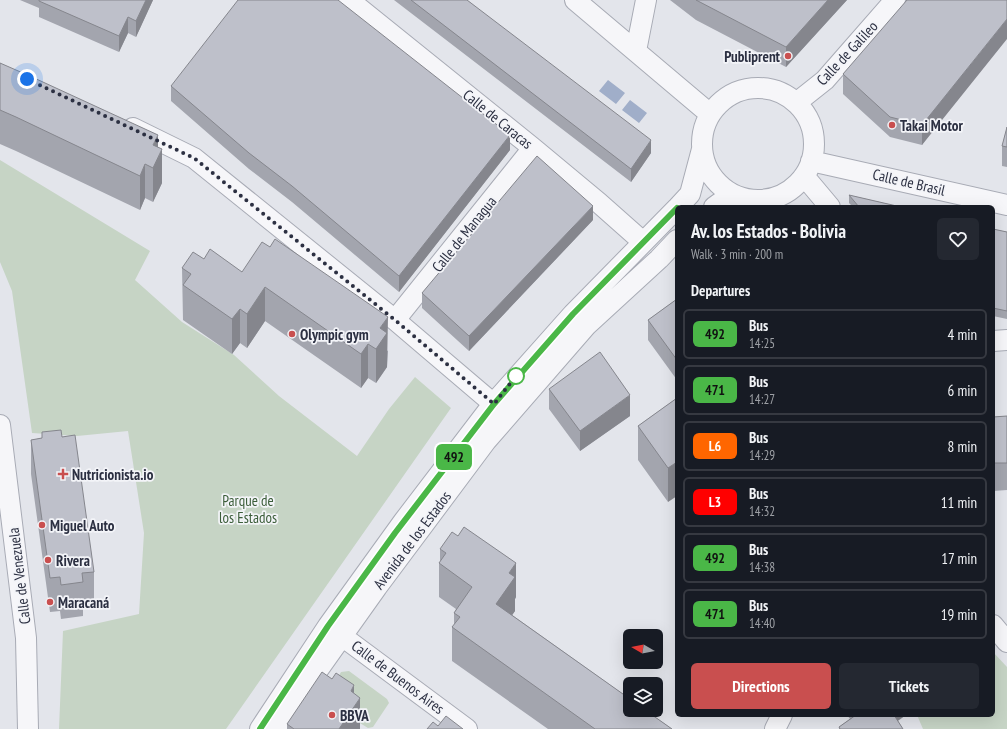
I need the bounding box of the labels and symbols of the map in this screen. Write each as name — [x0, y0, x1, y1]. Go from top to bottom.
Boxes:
street label: Calle de Galileo — [812, 17, 882, 89]
place label: Publiprent — [724, 47, 781, 66]
marker: Publiprent — [783, 51, 793, 61]
your location — [17, 69, 37, 89]
street label: Calle de Caracas — [459, 85, 537, 153]
place label: Takai Motor — [900, 116, 964, 135]
marker: Takai Motor — [887, 120, 897, 130]
street label: Calle de Brasil — [871, 164, 948, 200]
street label: Calle de Managua — [428, 192, 500, 276]
place label: Olympic gym — [300, 325, 369, 344]
marker: Olympic gym — [287, 329, 297, 339]
unlabelled marker — [507, 367, 525, 385]
line badge: 492 — [431, 444, 477, 470]
place label: Nutricionista.io — [72, 465, 154, 484]
marker: Nutricionista.io — [57, 468, 69, 480]
street label: Avenida de los Estados — [369, 487, 455, 593]
park label: Parque de los Estados — [219, 491, 277, 527]
place label: Miguel Auto — [50, 516, 115, 535]
marker: Miguel Auto — [37, 520, 47, 530]
street label: Calle de Venezuela — [4, 527, 34, 625]
place label: Rivera — [56, 551, 90, 570]
marker: Rivera — [43, 555, 53, 565]
place label: Maracaná — [58, 593, 109, 612]
marker: Maracaná — [45, 597, 55, 607]
north arrow — [623, 629, 663, 669]
street label: Calle de Buenos Aires — [348, 636, 448, 718]
place label: BBVA — [340, 706, 369, 725]
marker: BBVA — [327, 710, 337, 720]

